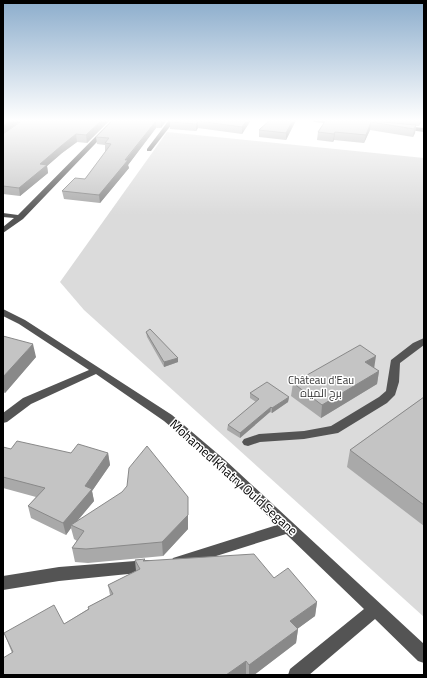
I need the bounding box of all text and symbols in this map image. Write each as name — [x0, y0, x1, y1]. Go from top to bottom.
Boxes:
park label: Château d'Eau برج المياه — [288, 372, 354, 401]
street label: Mohamed Khatry Ould Segane — [166, 414, 302, 540]

